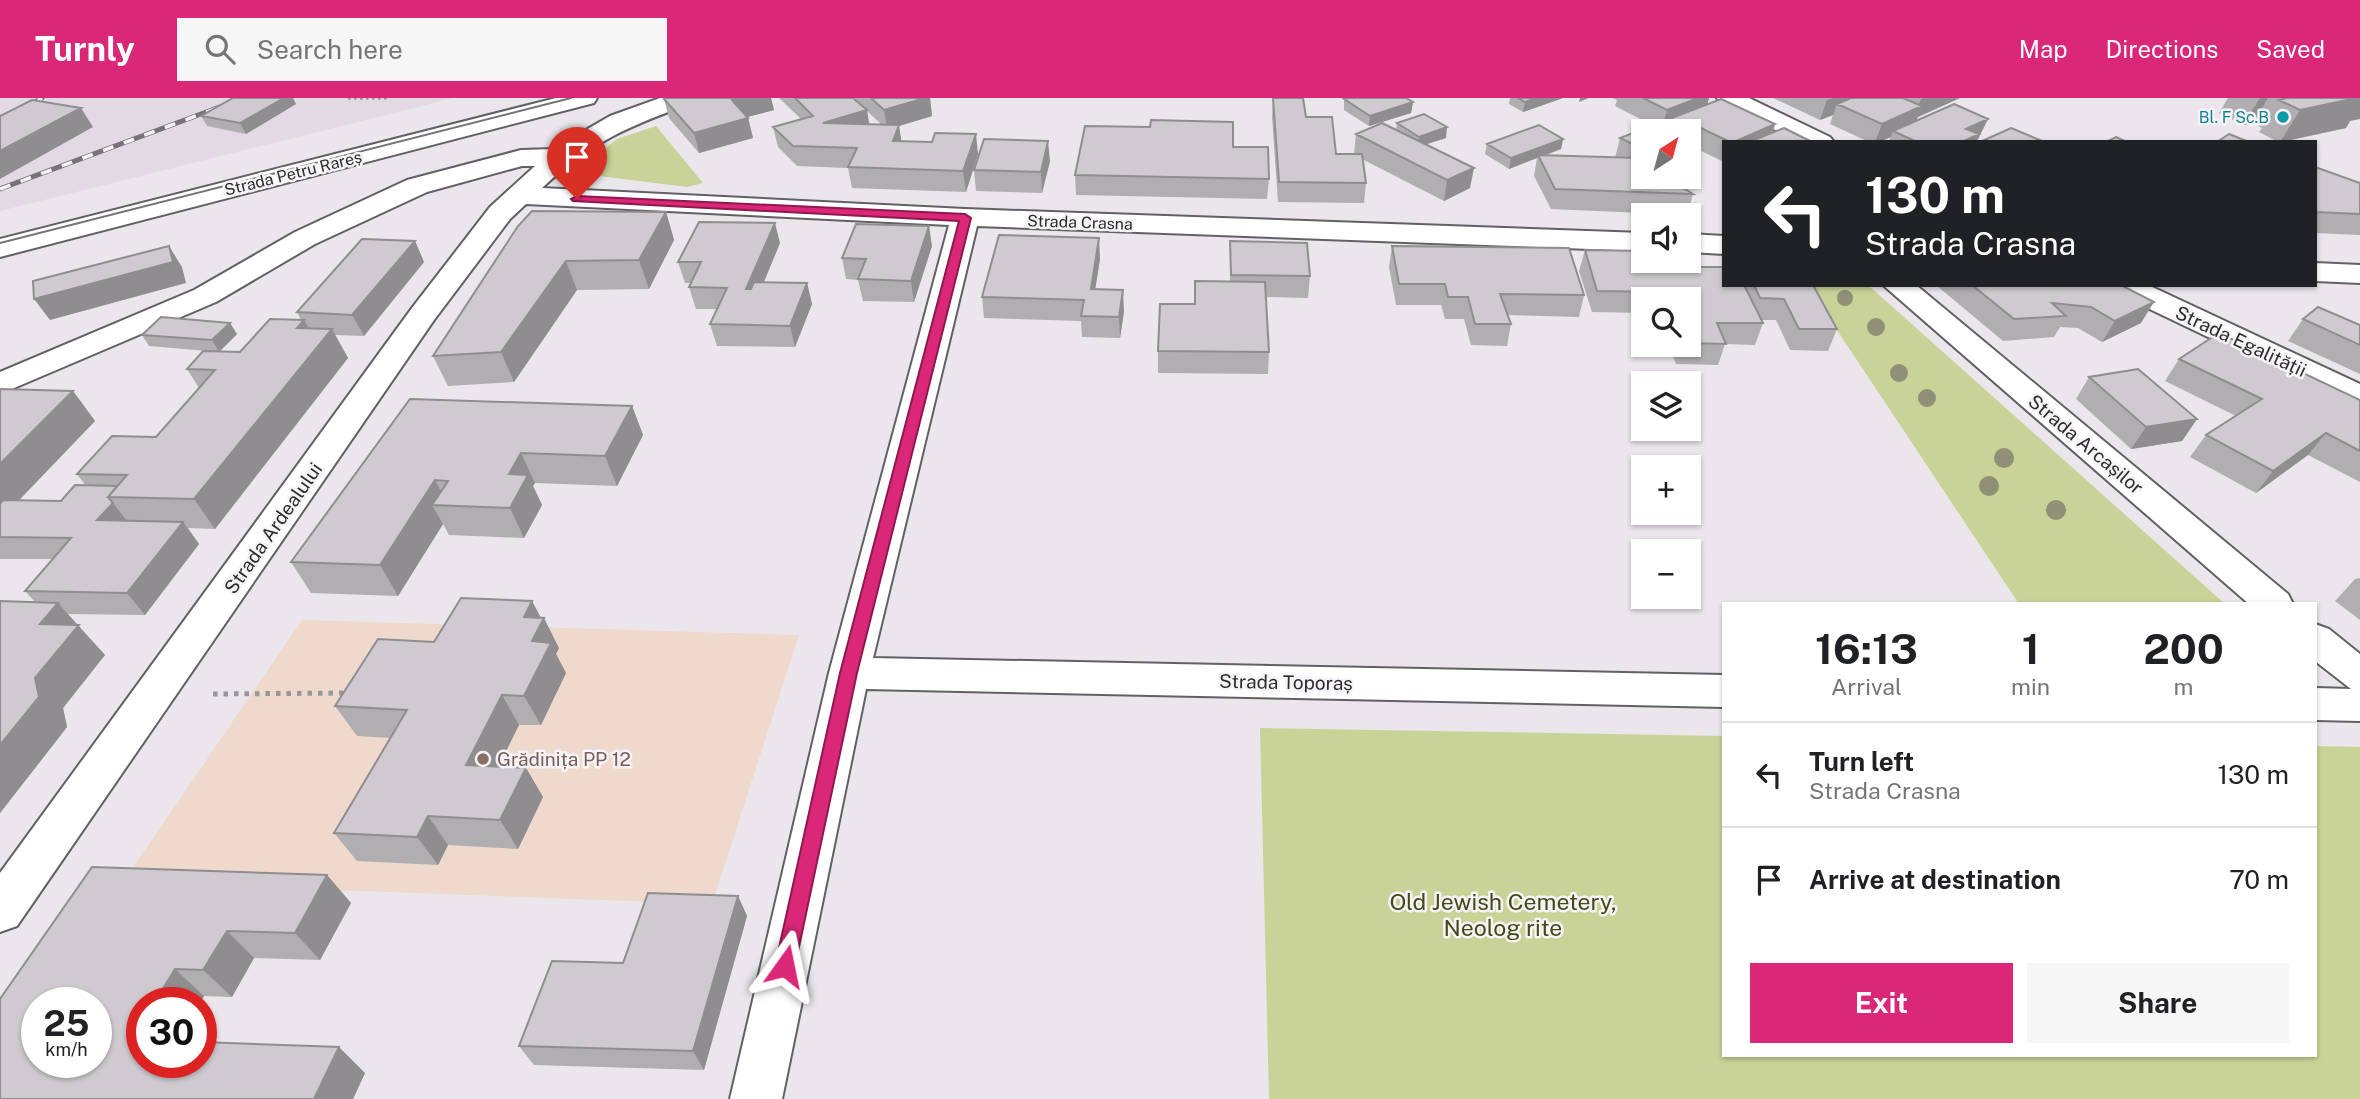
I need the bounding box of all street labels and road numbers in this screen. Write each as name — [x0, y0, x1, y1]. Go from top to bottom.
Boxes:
street label: Strada Petru Rareș — [222, 147, 364, 200]
street label: Strada Crasna — [1027, 211, 1133, 234]
street label: Strada Egalității — [2172, 301, 2310, 381]
street label: Strada Arcașilor — [2024, 390, 2148, 498]
street label: Strada Ardealului — [220, 458, 326, 598]
street label: Strada Toporaș — [1219, 670, 1353, 694]

